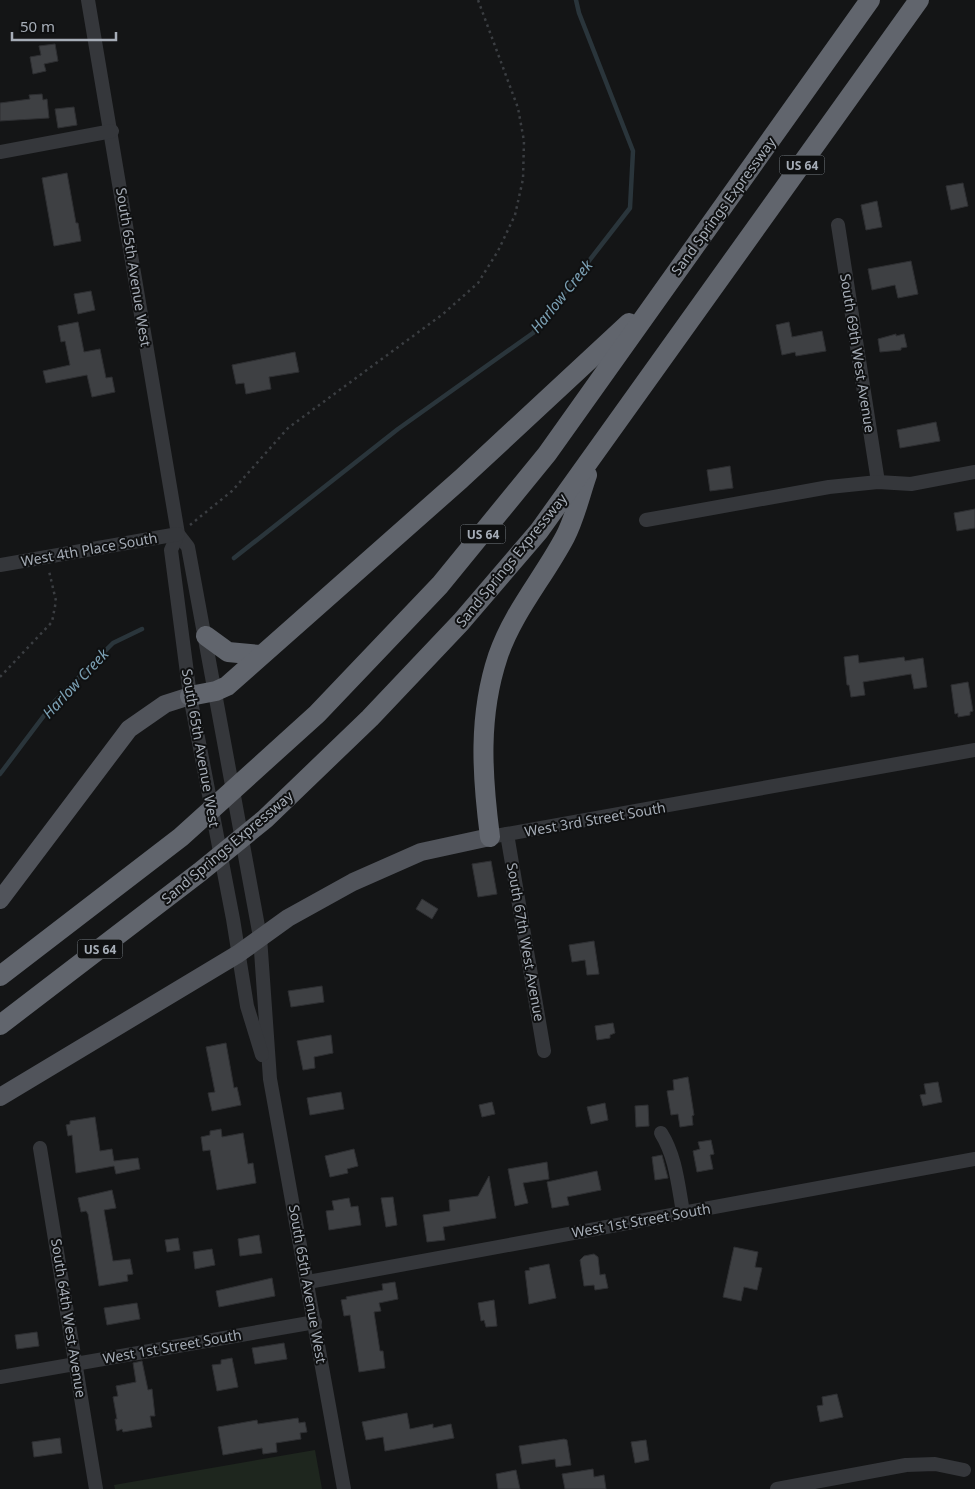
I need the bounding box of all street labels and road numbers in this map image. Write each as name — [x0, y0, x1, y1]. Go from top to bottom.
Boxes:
street label: Sand Springs Expressway — [666, 132, 780, 279]
road number: US 64 — [780, 156, 824, 174]
street label: South 65th Avenue West — [112, 186, 156, 348]
street label: South 69th West Avenue — [836, 272, 880, 434]
street label: Sand Springs Expressway — [451, 489, 571, 631]
road number: US 64 — [460, 524, 506, 544]
street label: West 4th Place South — [19, 528, 159, 570]
street label: South 65th Avenue West — [178, 667, 224, 829]
street label: Sand Springs Expressway — [157, 786, 297, 908]
street label: West 3rd Street South — [523, 797, 667, 841]
street label: South 67th West Avenue — [503, 861, 549, 1023]
road number: US 64 — [78, 940, 122, 959]
street label: West 1st Street South — [570, 1198, 712, 1242]
street label: South 65th Avenue West — [285, 1203, 331, 1365]
street label: South 64th West Avenue — [47, 1237, 91, 1399]
street label: West 1st Street South — [101, 1324, 243, 1368]

